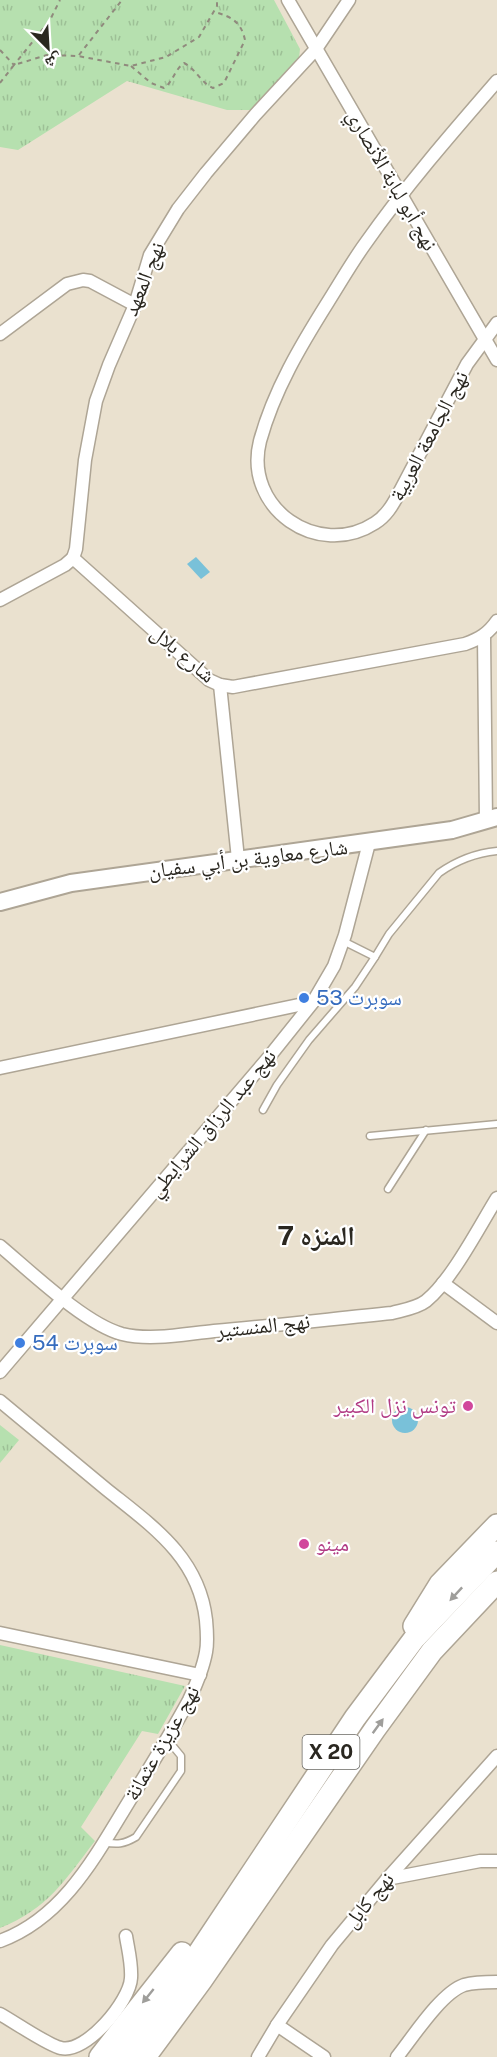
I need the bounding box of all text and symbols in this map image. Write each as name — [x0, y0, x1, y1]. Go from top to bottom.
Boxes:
north arrow — [18, 18, 78, 78]
text: ش — [42, 49, 66, 73]
street label: نهج أبو لبابة الأنصاري — [338, 105, 443, 257]
street label: نهج المعهد — [117, 238, 171, 320]
street label: نهج الجامعة العربية — [384, 366, 474, 506]
street label: شارع بلال — [145, 620, 221, 688]
street label: شارع معاوية بن أبي سفيان — [147, 834, 350, 887]
place label: سوبرت 53 — [316, 985, 402, 1010]
marker: سوبرت 53 — [297, 991, 311, 1005]
street label: نهج عبد الرزاق الشرايطي — [142, 1043, 284, 1205]
district label: المنزه 7 — [277, 1219, 355, 1251]
street label: نهج المنستير — [214, 1308, 311, 1344]
place label: سوبرت 54 — [32, 1330, 118, 1355]
marker: سوبرت 54 — [13, 1336, 27, 1350]
place label: تونس نزل الكبير — [333, 1393, 456, 1419]
marker: تونس نزل الكبير — [461, 1399, 475, 1413]
place label: مينو — [316, 1531, 349, 1556]
marker: مينو — [297, 1537, 311, 1551]
one-way arrow — [450, 1587, 464, 1601]
street label: نهج عزيزة عثمانة — [119, 1681, 205, 1805]
one-way arrow — [372, 1718, 384, 1734]
road number: X 20 — [302, 1735, 360, 1769]
street label: نهج كابل — [338, 1867, 400, 1933]
one-way arrow — [143, 1989, 155, 2004]

